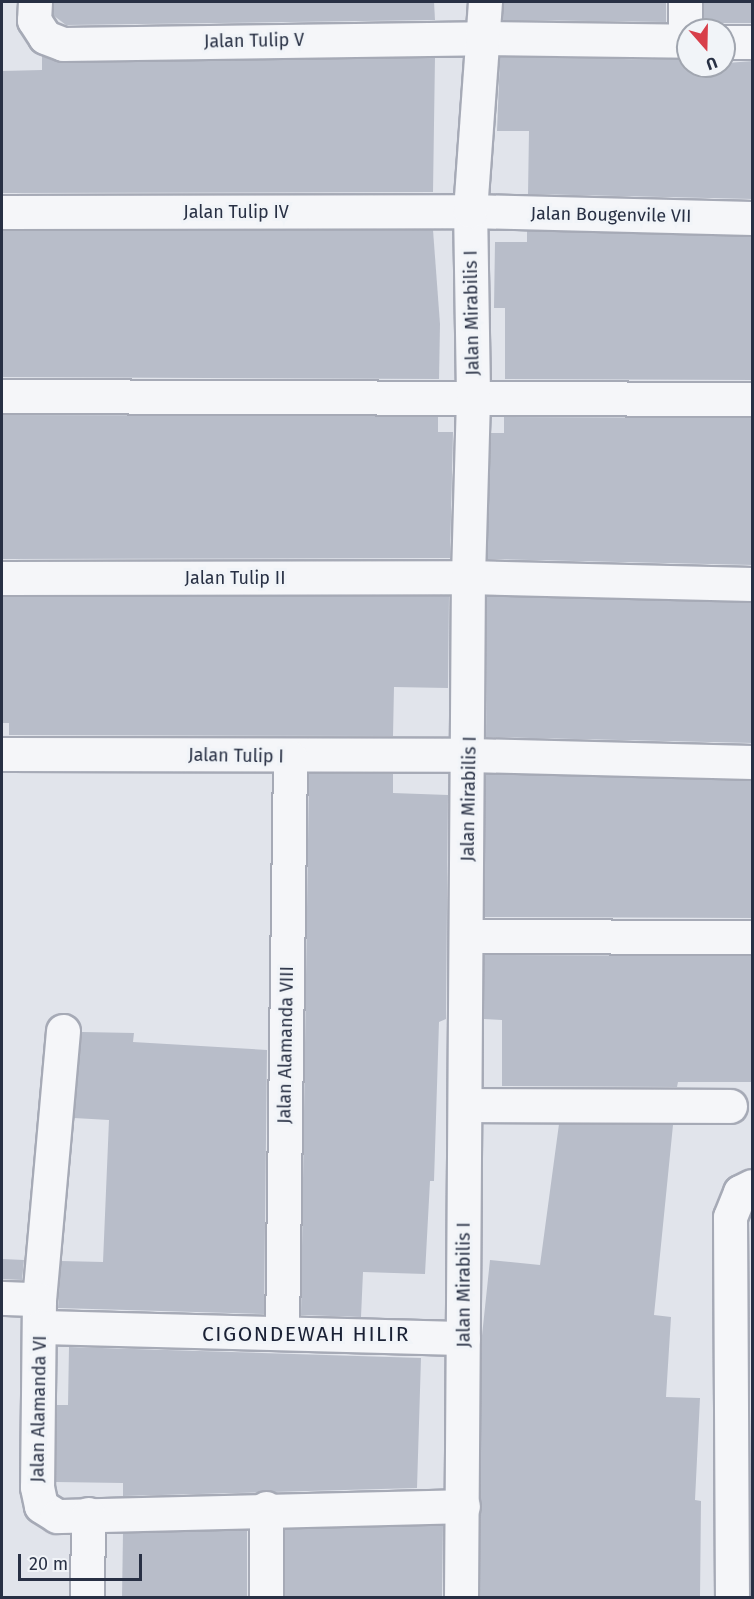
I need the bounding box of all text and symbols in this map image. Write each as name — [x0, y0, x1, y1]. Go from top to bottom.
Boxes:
north arrow — [676, 18, 736, 78]
street label: Jalan Tulip V — [204, 29, 304, 53]
text: U — [704, 53, 720, 74]
street label: Jalan Tulip IV — [183, 201, 289, 223]
street label: Jalan Bougenvile VII — [530, 203, 692, 227]
street label: Jalan Mirabilis I — [460, 250, 484, 376]
street label: Jalan Tulip II — [185, 567, 285, 589]
street label: Jalan Mirabilis I — [457, 736, 481, 862]
street label: Jalan Tulip I — [188, 744, 284, 768]
street label: Jalan Alamanda VIII — [274, 966, 298, 1124]
street label: Jalan Mirabilis I — [453, 1222, 475, 1348]
district label: CIGONDEWAH HILIR — [202, 1321, 410, 1347]
street label: Jalan Alamanda VI — [27, 1335, 51, 1483]
scale bar — [21, 1542, 146, 1580]
text: 20 m — [29, 1553, 68, 1575]

